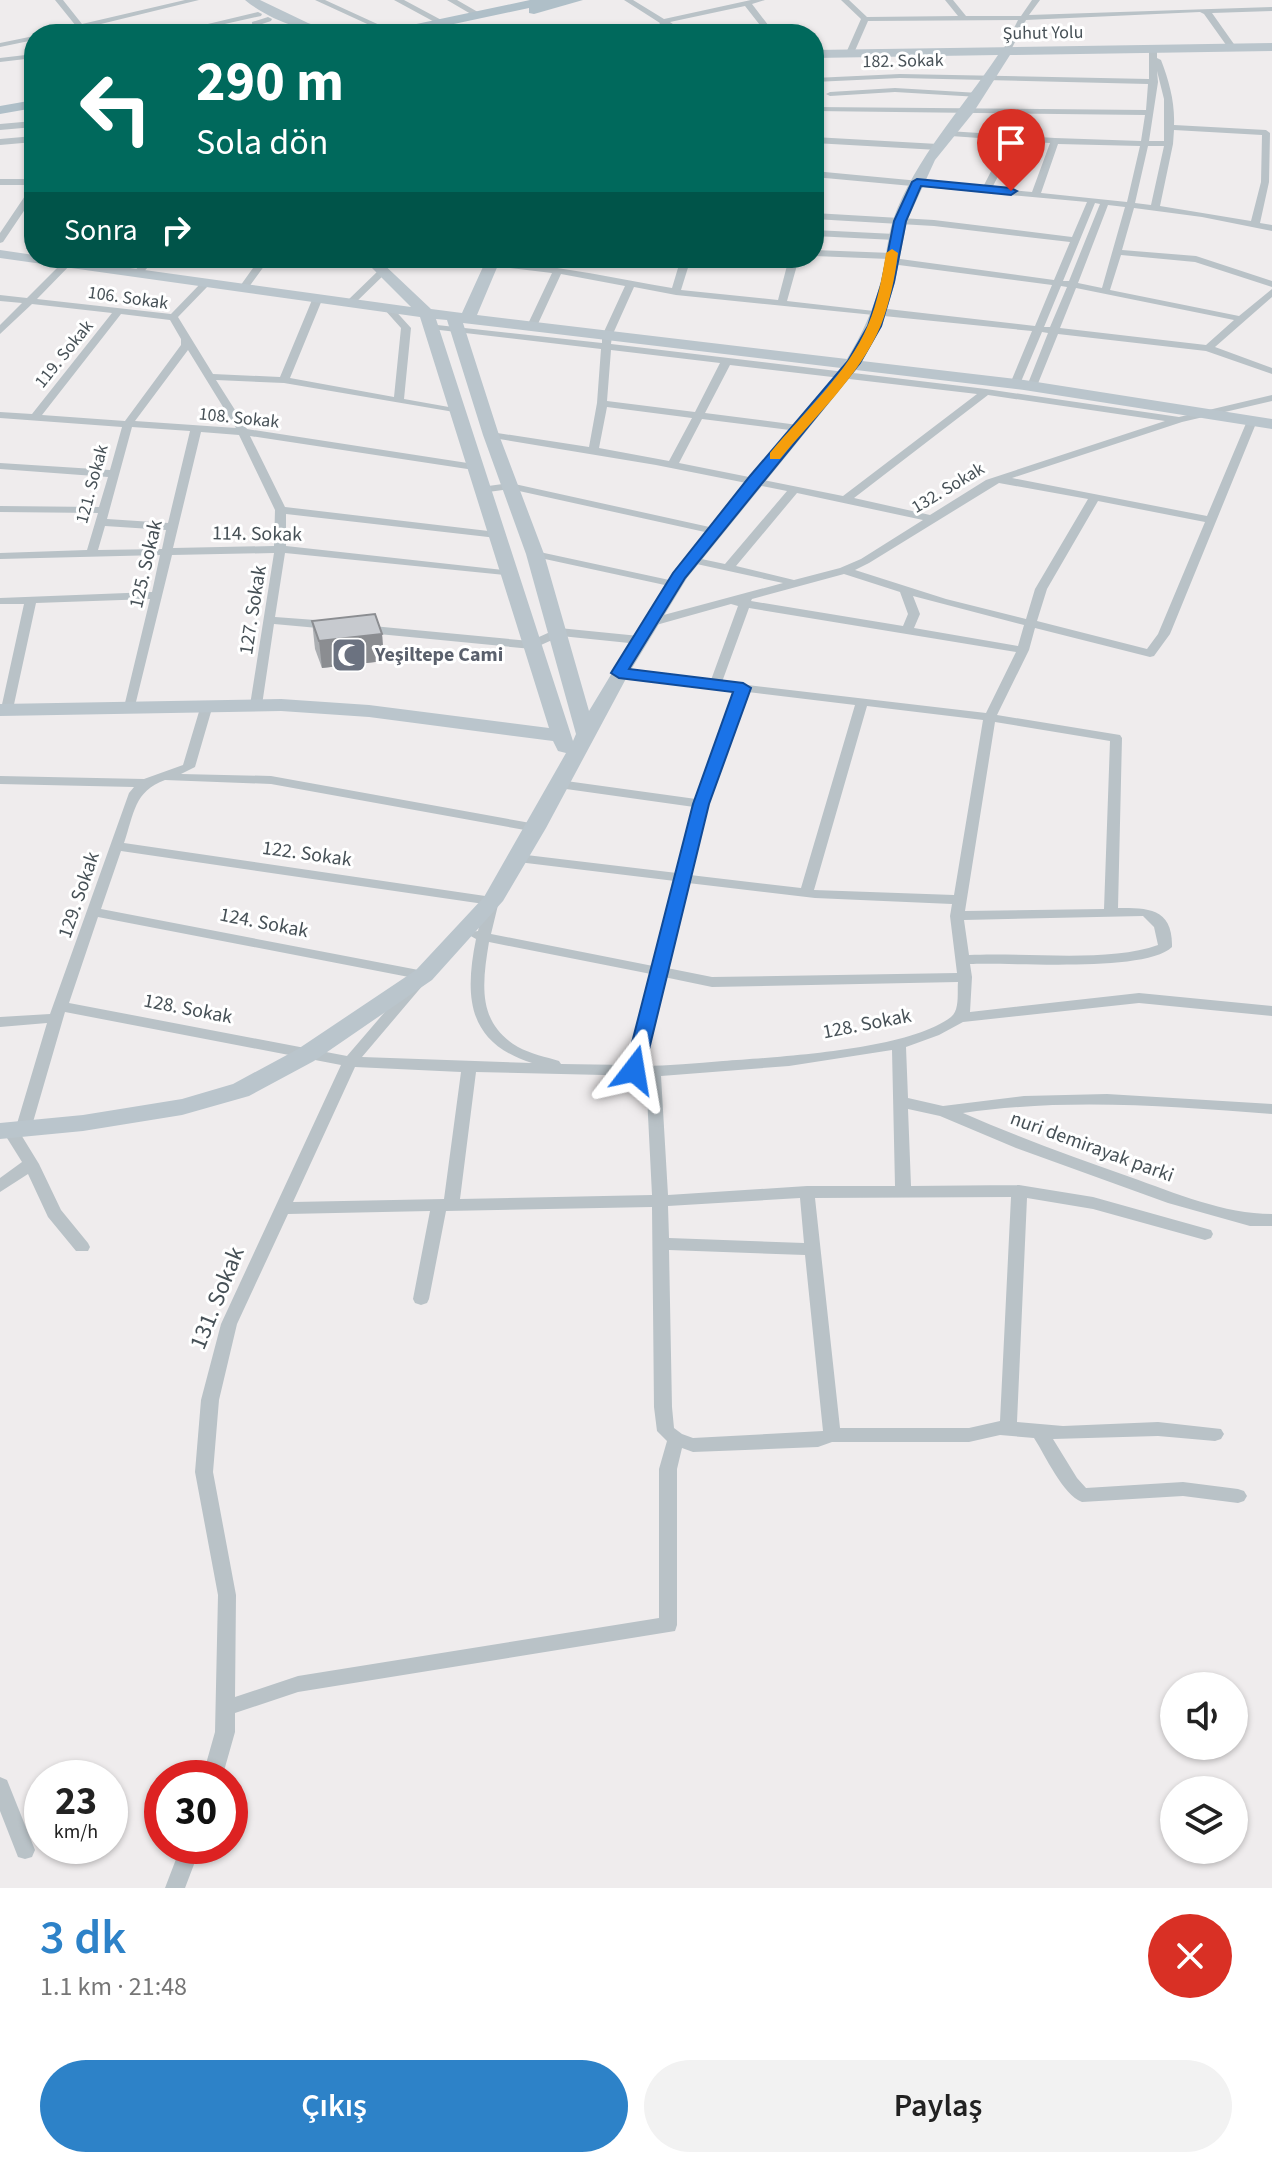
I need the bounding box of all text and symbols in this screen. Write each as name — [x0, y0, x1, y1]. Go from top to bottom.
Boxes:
street label: Şuhut Yolu — [1002, 20, 1084, 46]
text: 290 m — [196, 43, 344, 122]
street label: 182. Sokak — [862, 48, 944, 74]
icon: left — [64, 56, 168, 160]
pin — [977, 109, 1045, 191]
text: Sola dön — [196, 117, 328, 168]
icon: arrive — [989, 121, 1033, 165]
icon: right — [154, 208, 198, 252]
text: Sonra — [64, 209, 138, 252]
street label: 106. Sokak — [86, 280, 170, 316]
street label: 119. Sokak — [29, 315, 99, 393]
street label: 108. Sokak — [197, 401, 281, 435]
street label: 121. Sokak — [69, 442, 115, 526]
street label: 132. Sokak — [907, 456, 989, 520]
street label: 125. Sokak — [122, 517, 170, 611]
street label: 114. Sokak — [212, 519, 302, 549]
street label: 127. Sokak — [232, 563, 274, 657]
mosque icon: Yeşiltepe Cami — [330, 636, 368, 674]
place label: Yeşiltepe Cami — [374, 641, 503, 669]
street label: 122. Sokak — [260, 834, 354, 874]
street label: 129. Sokak — [51, 848, 107, 942]
street label: 124. Sokak — [217, 901, 311, 945]
street label: 128. Sokak — [141, 987, 235, 1031]
street label: 128. Sokak — [820, 1002, 914, 1046]
position arrow — [592, 1028, 676, 1112]
street label: nuri demirayak parki — [1006, 1104, 1178, 1190]
street label: 131. Sokak — [181, 1241, 253, 1355]
map controls — [1160, 1672, 1248, 1864]
button: sound — [1160, 1672, 1248, 1760]
speed limit sign: 30 — [144, 1760, 248, 1864]
text: 23 — [55, 1773, 97, 1830]
button: layers — [1160, 1776, 1248, 1864]
text: km/h — [54, 1818, 98, 1846]
text: 3 dk — [40, 1904, 126, 1972]
button: close — [1148, 1914, 1232, 1998]
text: 1.1 km · 21:48 — [40, 1968, 187, 2005]
button: Çıkış — [40, 2060, 628, 2152]
button: Paylaş — [644, 2060, 1232, 2152]

